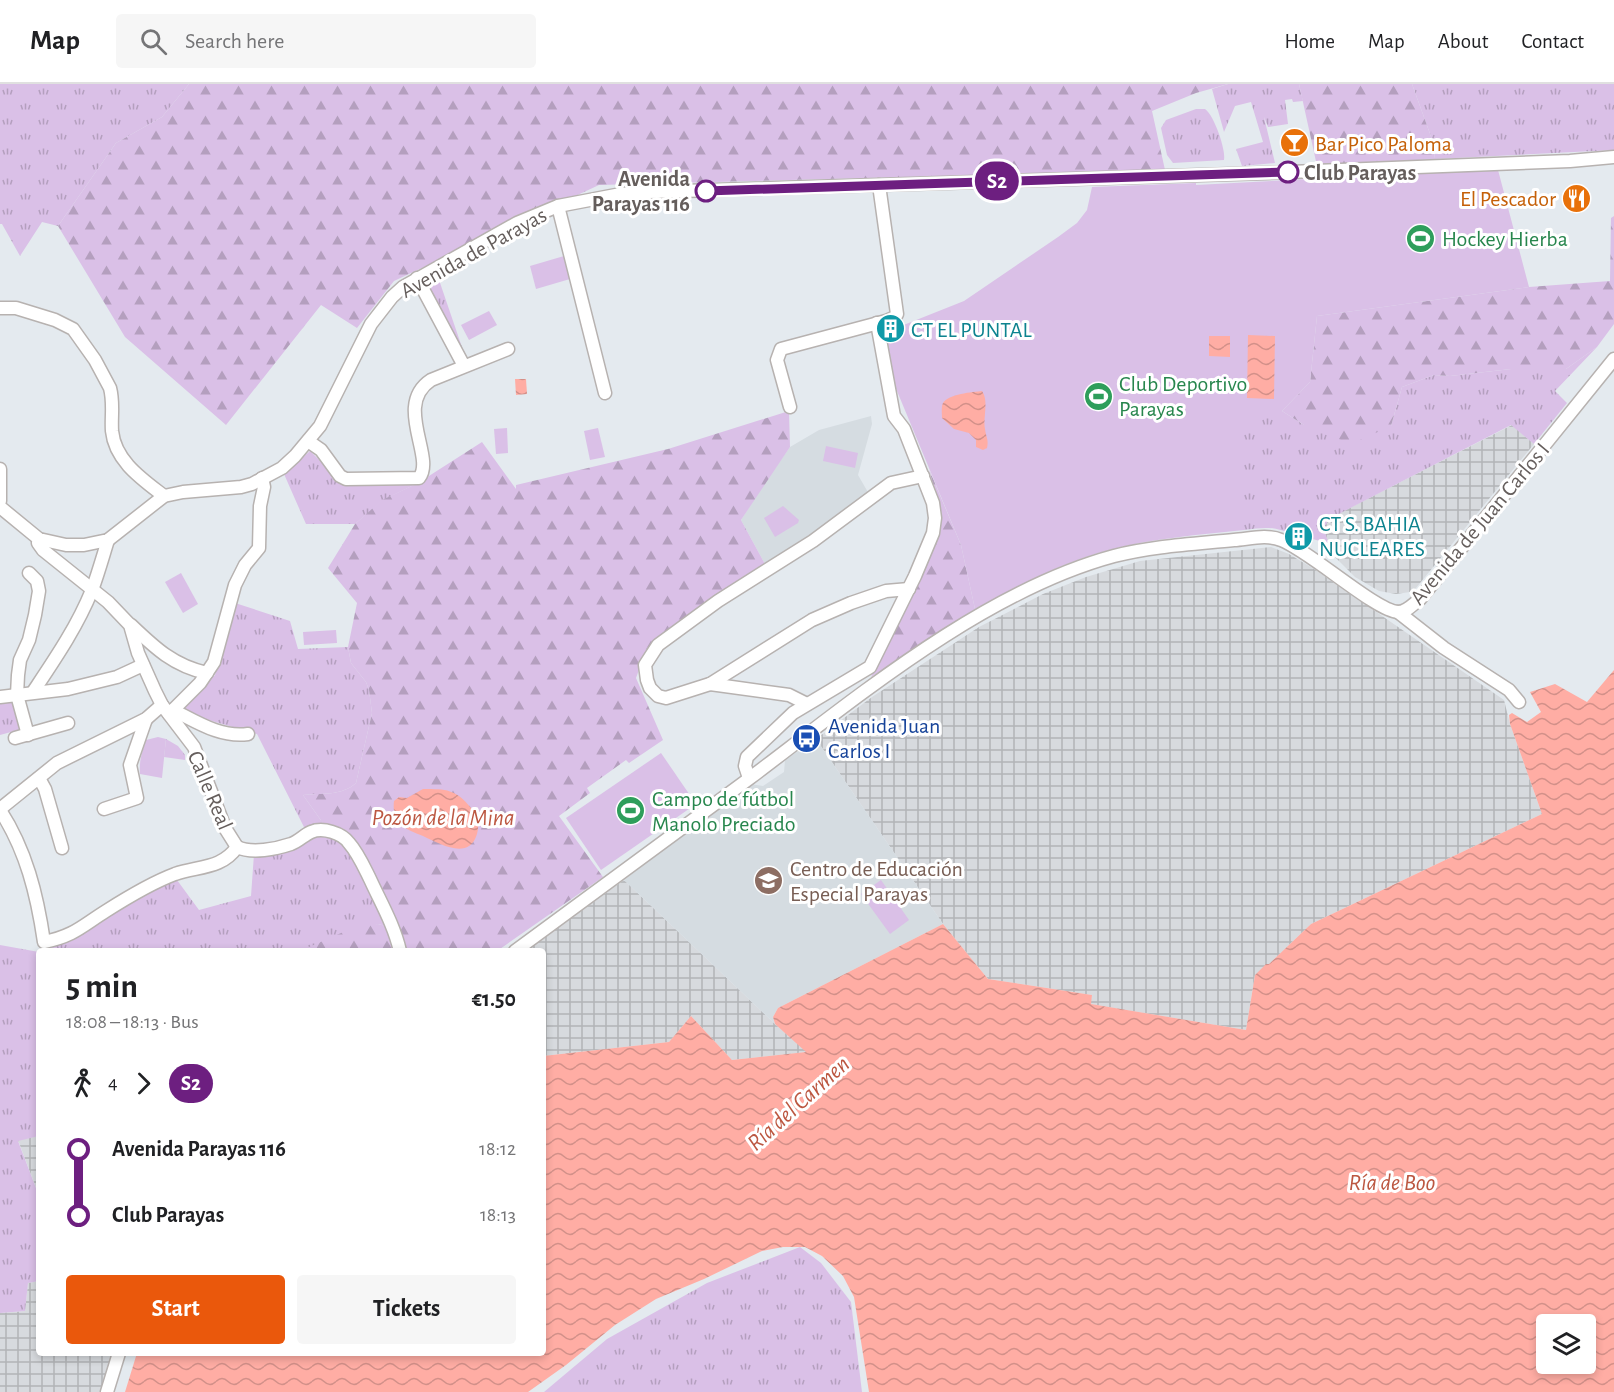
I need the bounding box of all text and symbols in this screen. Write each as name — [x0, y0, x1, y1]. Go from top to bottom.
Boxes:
search box — [116, 14, 536, 68]
icon: search — [137, 25, 170, 58]
text: Map — [30, 27, 80, 55]
text: Search here — [185, 30, 284, 52]
text: Home — [1284, 31, 1335, 52]
text: Map — [1368, 31, 1405, 52]
text: About — [1438, 31, 1488, 52]
text: Contact — [1521, 31, 1584, 52]
bar icon: Bar Pico Paloma — [1278, 127, 1310, 159]
place label: Bar Pico Paloma — [1315, 133, 1452, 155]
marker: Club Parayas — [1277, 161, 1299, 183]
line badge: S2 — [970, 162, 1024, 200]
place label: Club Parayas — [1304, 162, 1416, 185]
place label: Avenida Parayas 116 — [592, 168, 690, 216]
text: S2 — [987, 171, 1007, 192]
marker: Avenida Parayas 116 — [695, 180, 717, 202]
restaurant icon: El Pescador — [1561, 182, 1593, 214]
place label: El Pescador — [1460, 188, 1556, 210]
street label: Avenida de Parayas — [397, 204, 550, 302]
sports icon: Hockey Hierba — [1405, 222, 1437, 254]
place label: Hockey Hierba — [1442, 228, 1568, 250]
building icon: CT EL PUNTAL — [874, 313, 906, 345]
place label: CT EL PUNTAL — [911, 319, 1032, 341]
place label: Club Deportivo Parayas — [1119, 373, 1247, 420]
sports icon: Club Deportivo Parayas — [1082, 380, 1114, 412]
street label: Avenida de Juan Carlos I — [1406, 439, 1554, 609]
place label: CT S. BAHIA NUCLEARES — [1319, 513, 1425, 560]
building icon: CT S. BAHIA NUCLEARES — [1282, 520, 1314, 552]
place label: Avenida Juan Carlos I — [828, 715, 940, 762]
bus stop icon: Avenida Juan Carlos I — [791, 722, 823, 754]
street label: Calle Real — [184, 748, 236, 833]
place label: Campo de fútbol Manolo Preciado — [652, 788, 796, 835]
sports icon: Campo de fútbol Manolo Preciado — [615, 795, 647, 827]
water label: Pozón de la Mina — [371, 806, 515, 830]
place label: Centro de Educación Especial Parayas — [790, 858, 963, 905]
school or university icon: Centro de Educación Especial Parayas — [753, 865, 785, 897]
text: 5 min — [66, 971, 138, 1004]
text: €1.50 — [472, 988, 516, 1010]
text: 18:08 – 18:13 · Bus — [66, 1012, 199, 1032]
water label: Ría del Carmen — [743, 1052, 854, 1156]
icon: walk — [66, 1067, 99, 1100]
icon: forward — [127, 1067, 160, 1100]
text: 4 — [108, 1073, 118, 1093]
text: S2 — [181, 1073, 201, 1094]
text: Avenida Parayas 116 — [112, 1138, 286, 1160]
text: 18:12 — [479, 1139, 516, 1159]
water label: Ría de Boo — [1349, 1171, 1436, 1195]
text: Club Parayas — [112, 1204, 224, 1226]
text: 18:13 — [480, 1205, 516, 1225]
button: Start — [66, 1275, 285, 1344]
button: Tickets — [297, 1275, 516, 1344]
map controls — [1536, 1314, 1596, 1374]
button: layers — [1536, 1314, 1596, 1374]

